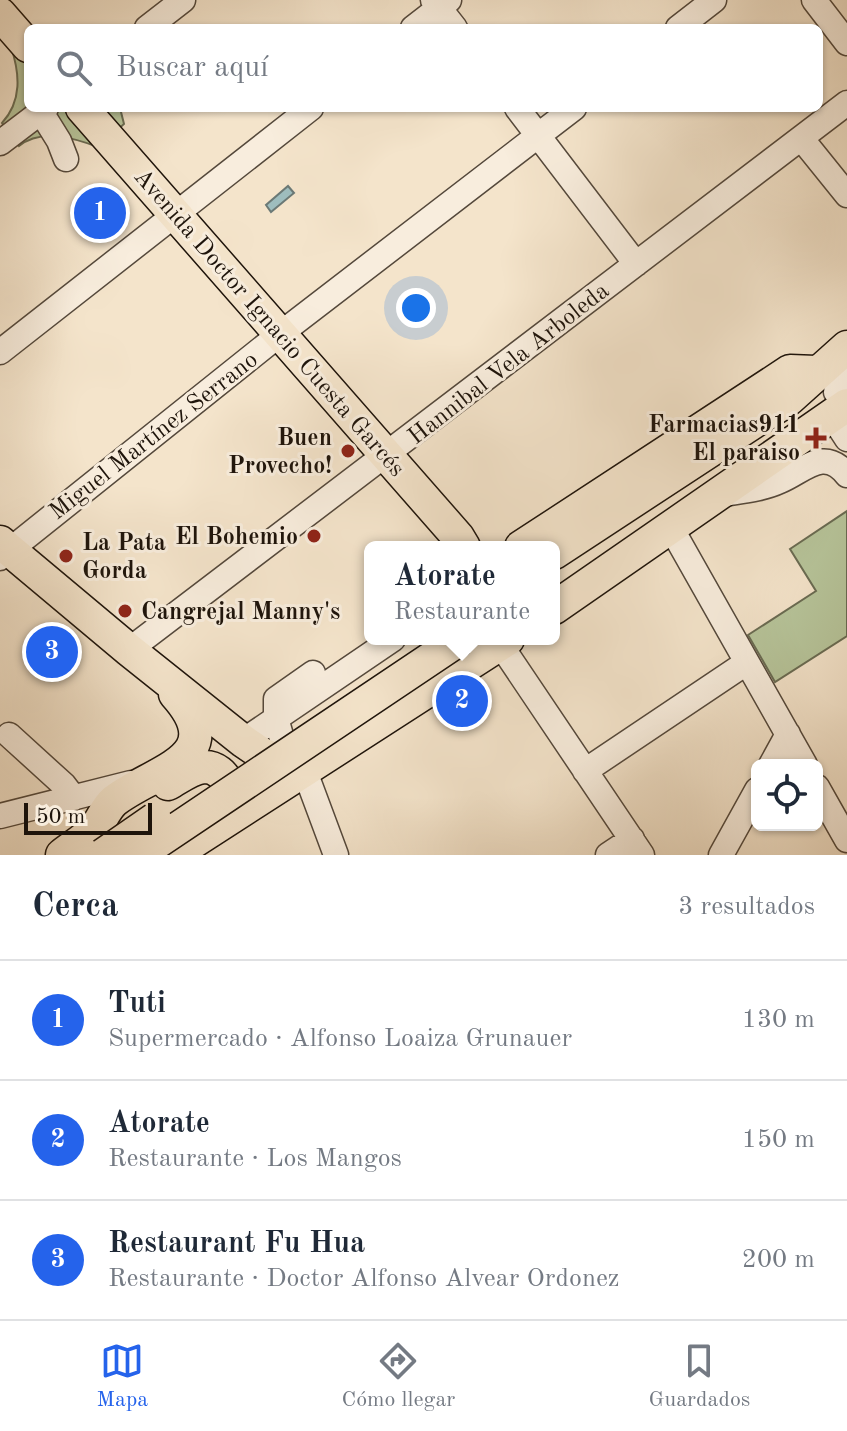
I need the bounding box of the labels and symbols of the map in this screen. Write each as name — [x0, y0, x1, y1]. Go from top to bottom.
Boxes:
street label: Avenida Doctor Ignacio Cuesta Garcés — [129, 165, 408, 482]
pin: 1 — [74, 183, 126, 243]
street label: Hannibal Vela Arboleda — [404, 279, 614, 450]
your location — [396, 288, 436, 328]
street label: Miguel Martínez Serrano — [46, 348, 263, 525]
place label: Farmacias911 El paraiso — [648, 414, 800, 466]
place label: Buen Provecho! — [228, 427, 332, 479]
marker: Farmacias911 El paraiso — [807, 429, 825, 447]
marker: Buen Provecho! — [339, 442, 357, 460]
place label: El Bohemio — [175, 526, 298, 550]
marker: El Bohemio — [305, 527, 323, 545]
place label: La Pata Gorda — [82, 532, 166, 584]
marker: La Pata Gorda — [57, 547, 75, 565]
place label: Cangrejal Manny's — [141, 601, 340, 625]
marker: Cangrejal Manny's — [116, 602, 134, 620]
pin: 3 — [26, 622, 78, 682]
pin: 2 — [436, 671, 488, 731]
scale bar — [24, 799, 152, 835]

